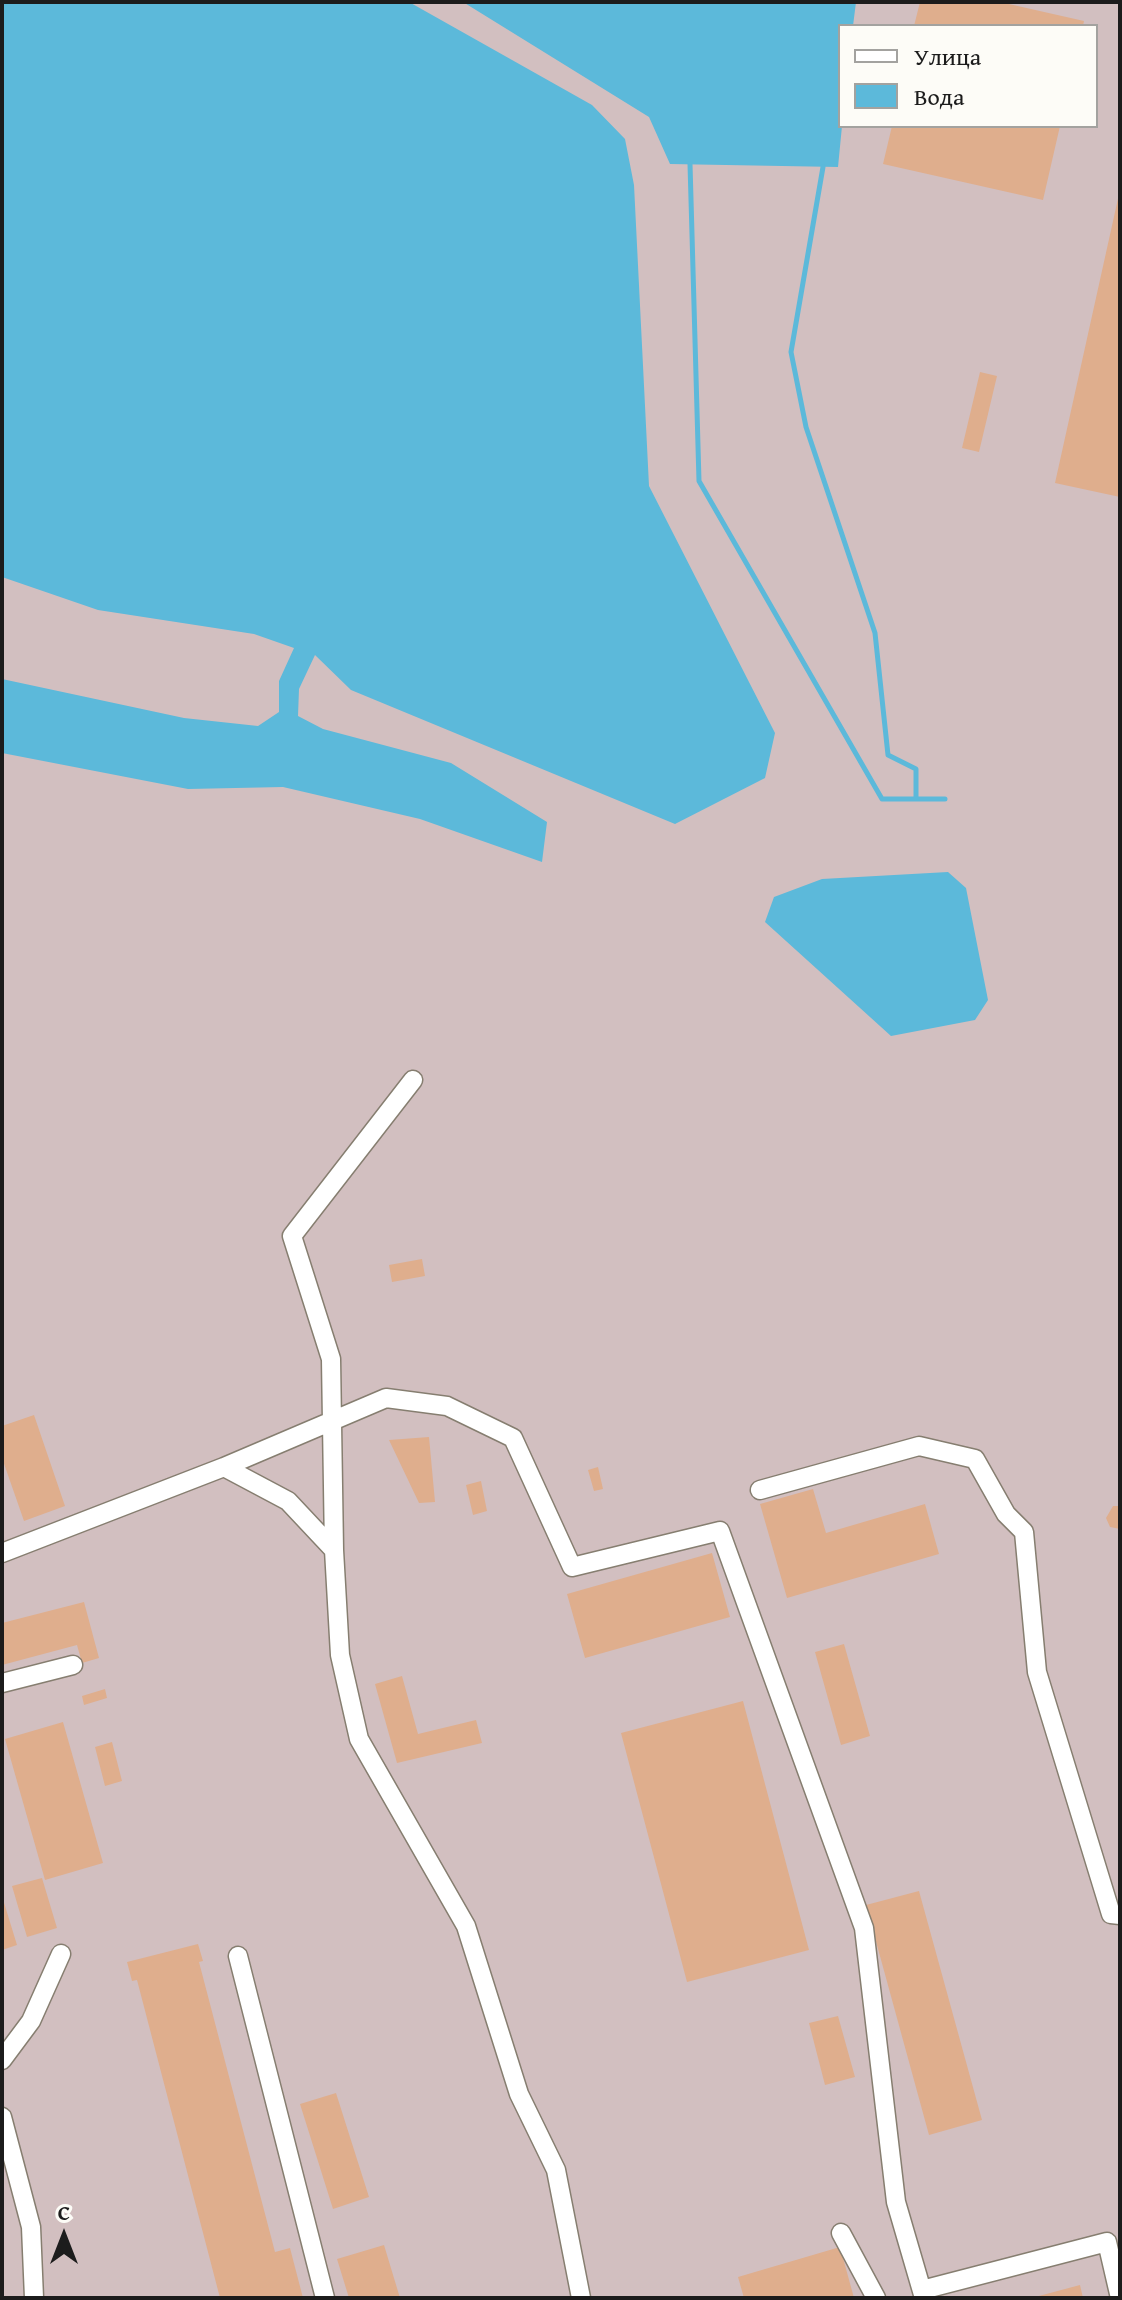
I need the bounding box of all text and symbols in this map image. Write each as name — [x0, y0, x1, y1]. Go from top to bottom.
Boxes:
legend — [838, 24, 1098, 128]
text: Улица — [914, 39, 981, 74]
text: Вода — [914, 79, 964, 114]
north arrow — [24, 2196, 104, 2276]
text: С — [58, 2196, 70, 2228]

